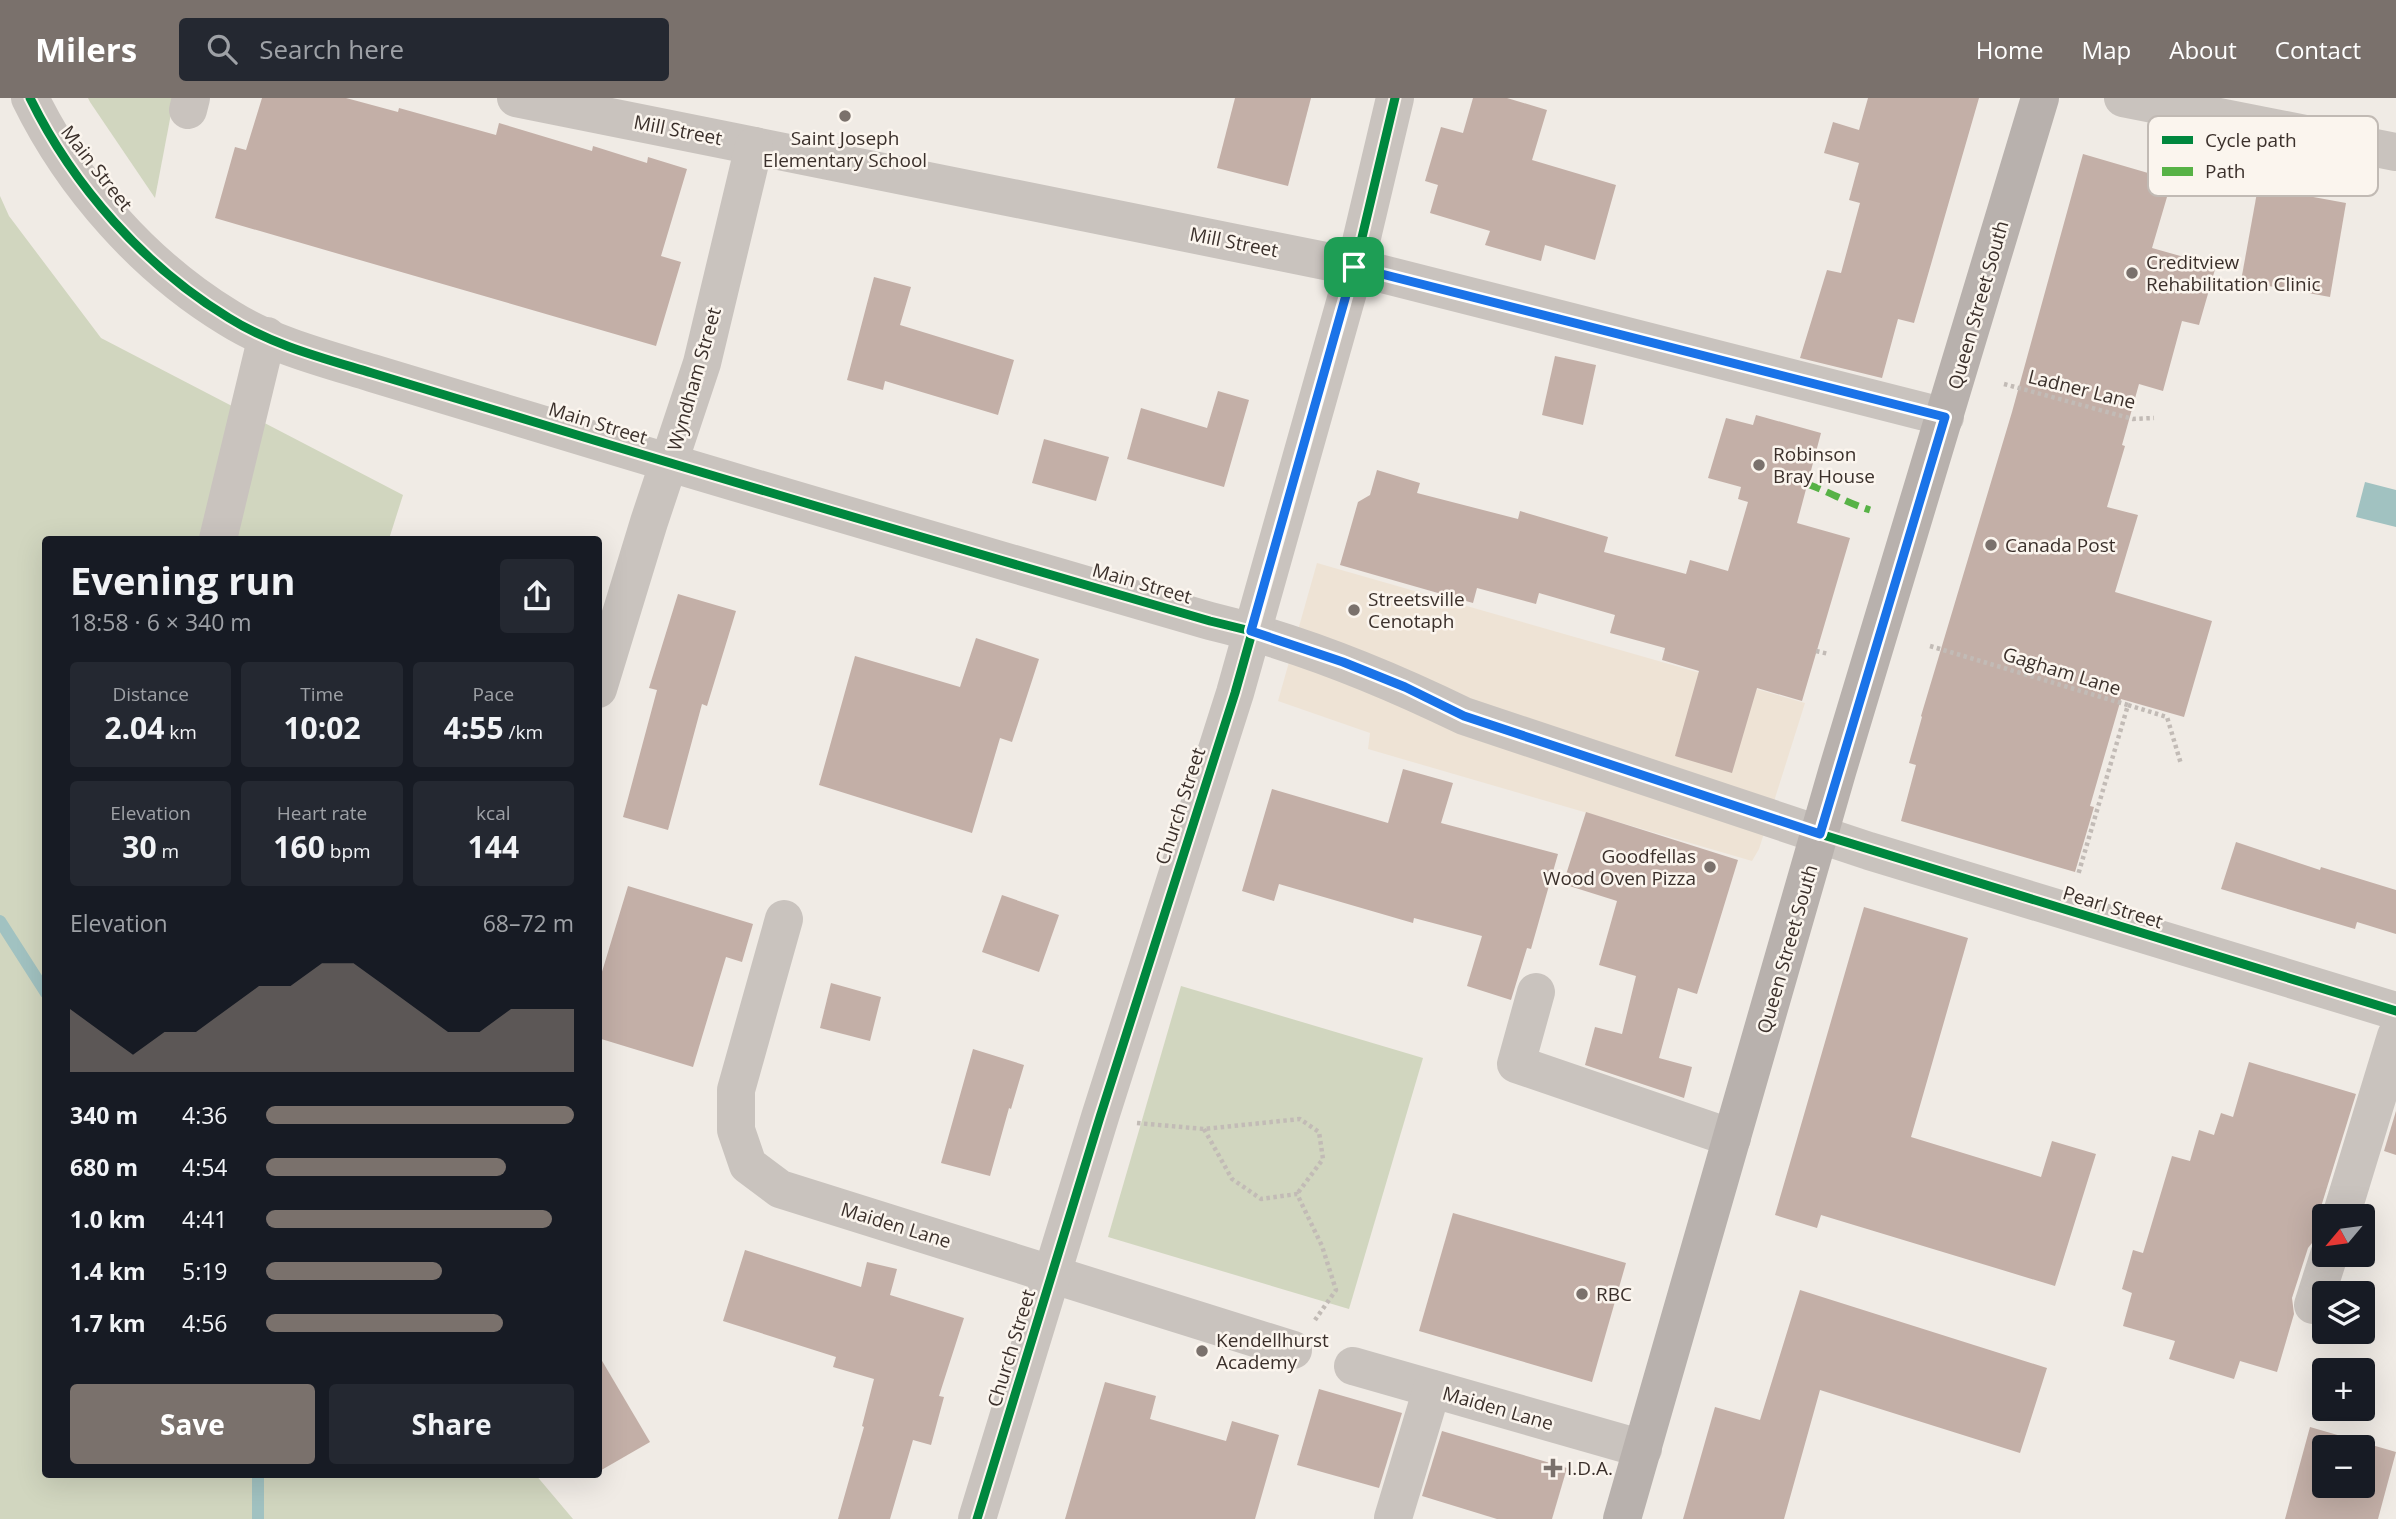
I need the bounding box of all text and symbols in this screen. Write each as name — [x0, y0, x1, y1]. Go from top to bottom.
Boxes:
search box — [179, 18, 669, 81]
text: Milers — [35, 27, 137, 72]
icon: search — [203, 30, 241, 68]
text: Search here — [259, 31, 404, 67]
text: Home — [1976, 33, 2044, 66]
text: Map — [2082, 33, 2131, 66]
text: About — [2169, 33, 2237, 66]
text: Contact — [2275, 33, 2361, 66]
marker: Saint Joseph Elementary School — [837, 108, 853, 124]
street label: Mill Street — [632, 109, 725, 151]
legend — [2148, 116, 2378, 196]
street label: Main Street — [55, 120, 139, 216]
place label: Saint Joseph Elementary School — [763, 125, 927, 173]
text: Cycle path — [2205, 127, 2297, 153]
text: Path — [2205, 158, 2245, 184]
street label: Queen Street South — [1941, 218, 2015, 392]
street label: Mill Street — [1188, 221, 1281, 263]
pin — [1324, 237, 1384, 297]
icon: arrive — [1335, 248, 1373, 286]
place label: Creditview Rehabilitation Clinic — [2146, 249, 2321, 297]
marker: Creditview Rehabilitation Clinic — [2124, 265, 2140, 281]
street label: Wyndham Street — [661, 304, 727, 454]
street label: Ladner Lane — [2026, 363, 2138, 415]
street label: Main Street — [545, 396, 651, 450]
place label: Robinson Bray House — [1773, 441, 1875, 489]
marker: Robinson Bray House — [1751, 457, 1767, 473]
place label: Canada Post — [2005, 532, 2116, 558]
marker: Canada Post — [1983, 537, 1999, 553]
text: Evening run — [70, 554, 295, 606]
street label: Main Street — [1089, 556, 1195, 610]
button: share — [500, 559, 574, 633]
place label: Streetsville Cenotaph — [1368, 586, 1465, 634]
marker: Streetsville Cenotaph — [1346, 602, 1362, 618]
text: 18:58 · 6 × 340 m — [70, 606, 252, 638]
street label: Gagham Lane — [2000, 641, 2124, 701]
text: Distance — [112, 681, 189, 707]
text: Time — [300, 681, 344, 707]
text: Pace — [472, 681, 514, 707]
text: 2.04 — [104, 707, 164, 748]
text: 10:02 — [283, 707, 361, 748]
text: 4:55 — [444, 707, 504, 748]
text: km — [164, 719, 197, 745]
text: /km — [504, 719, 543, 745]
street label: Church Street — [1149, 744, 1211, 868]
text: Elevation — [110, 800, 191, 826]
text: Heart rate — [277, 800, 367, 826]
text: kcal — [476, 800, 511, 826]
text: 30 — [122, 826, 157, 867]
text: 160 — [273, 826, 325, 867]
text: 144 — [468, 826, 519, 867]
text: m — [157, 838, 179, 864]
text: bpm — [325, 838, 371, 864]
place label: Goodfellas Wood Oven Pizza — [1543, 843, 1696, 891]
marker: Goodfellas Wood Oven Pizza — [1702, 859, 1718, 875]
street label: Queen Street South — [1750, 862, 1824, 1036]
street label: Pearl Street — [2060, 879, 2166, 935]
text: Elevation — [70, 907, 168, 939]
text: 68–72 m — [483, 907, 574, 939]
text: 340 m — [70, 1099, 138, 1131]
text: 4:36 — [182, 1099, 228, 1131]
text: 680 m — [70, 1151, 138, 1183]
text: 4:54 — [182, 1151, 228, 1183]
street label: Maiden Lane — [838, 1196, 954, 1254]
text: 1.0 km — [70, 1203, 146, 1235]
text: 4:41 — [182, 1203, 228, 1235]
north arrow — [2312, 1204, 2375, 1267]
map controls — [2312, 1204, 2375, 1498]
text: 1.4 km — [70, 1255, 146, 1287]
text: 5:19 — [182, 1255, 228, 1287]
place label: RBC — [1596, 1281, 1632, 1307]
button: layers — [2312, 1281, 2375, 1344]
street label: Church Street — [981, 1286, 1041, 1410]
marker: RBC — [1574, 1286, 1590, 1302]
text: 1.7 km — [70, 1307, 146, 1339]
text: 4:56 — [182, 1307, 228, 1339]
place label: Kendellhurst Academy — [1216, 1327, 1329, 1375]
marker: Kendellhurst Academy — [1194, 1343, 1210, 1359]
button: + — [2312, 1358, 2375, 1421]
street label: Maiden Lane — [1440, 1380, 1556, 1436]
button: Save — [70, 1384, 315, 1464]
button: Share — [329, 1384, 574, 1464]
button: − — [2312, 1435, 2375, 1498]
place label: I.D.A. — [1567, 1455, 1613, 1481]
marker: I.D.A. — [1545, 1460, 1561, 1476]

